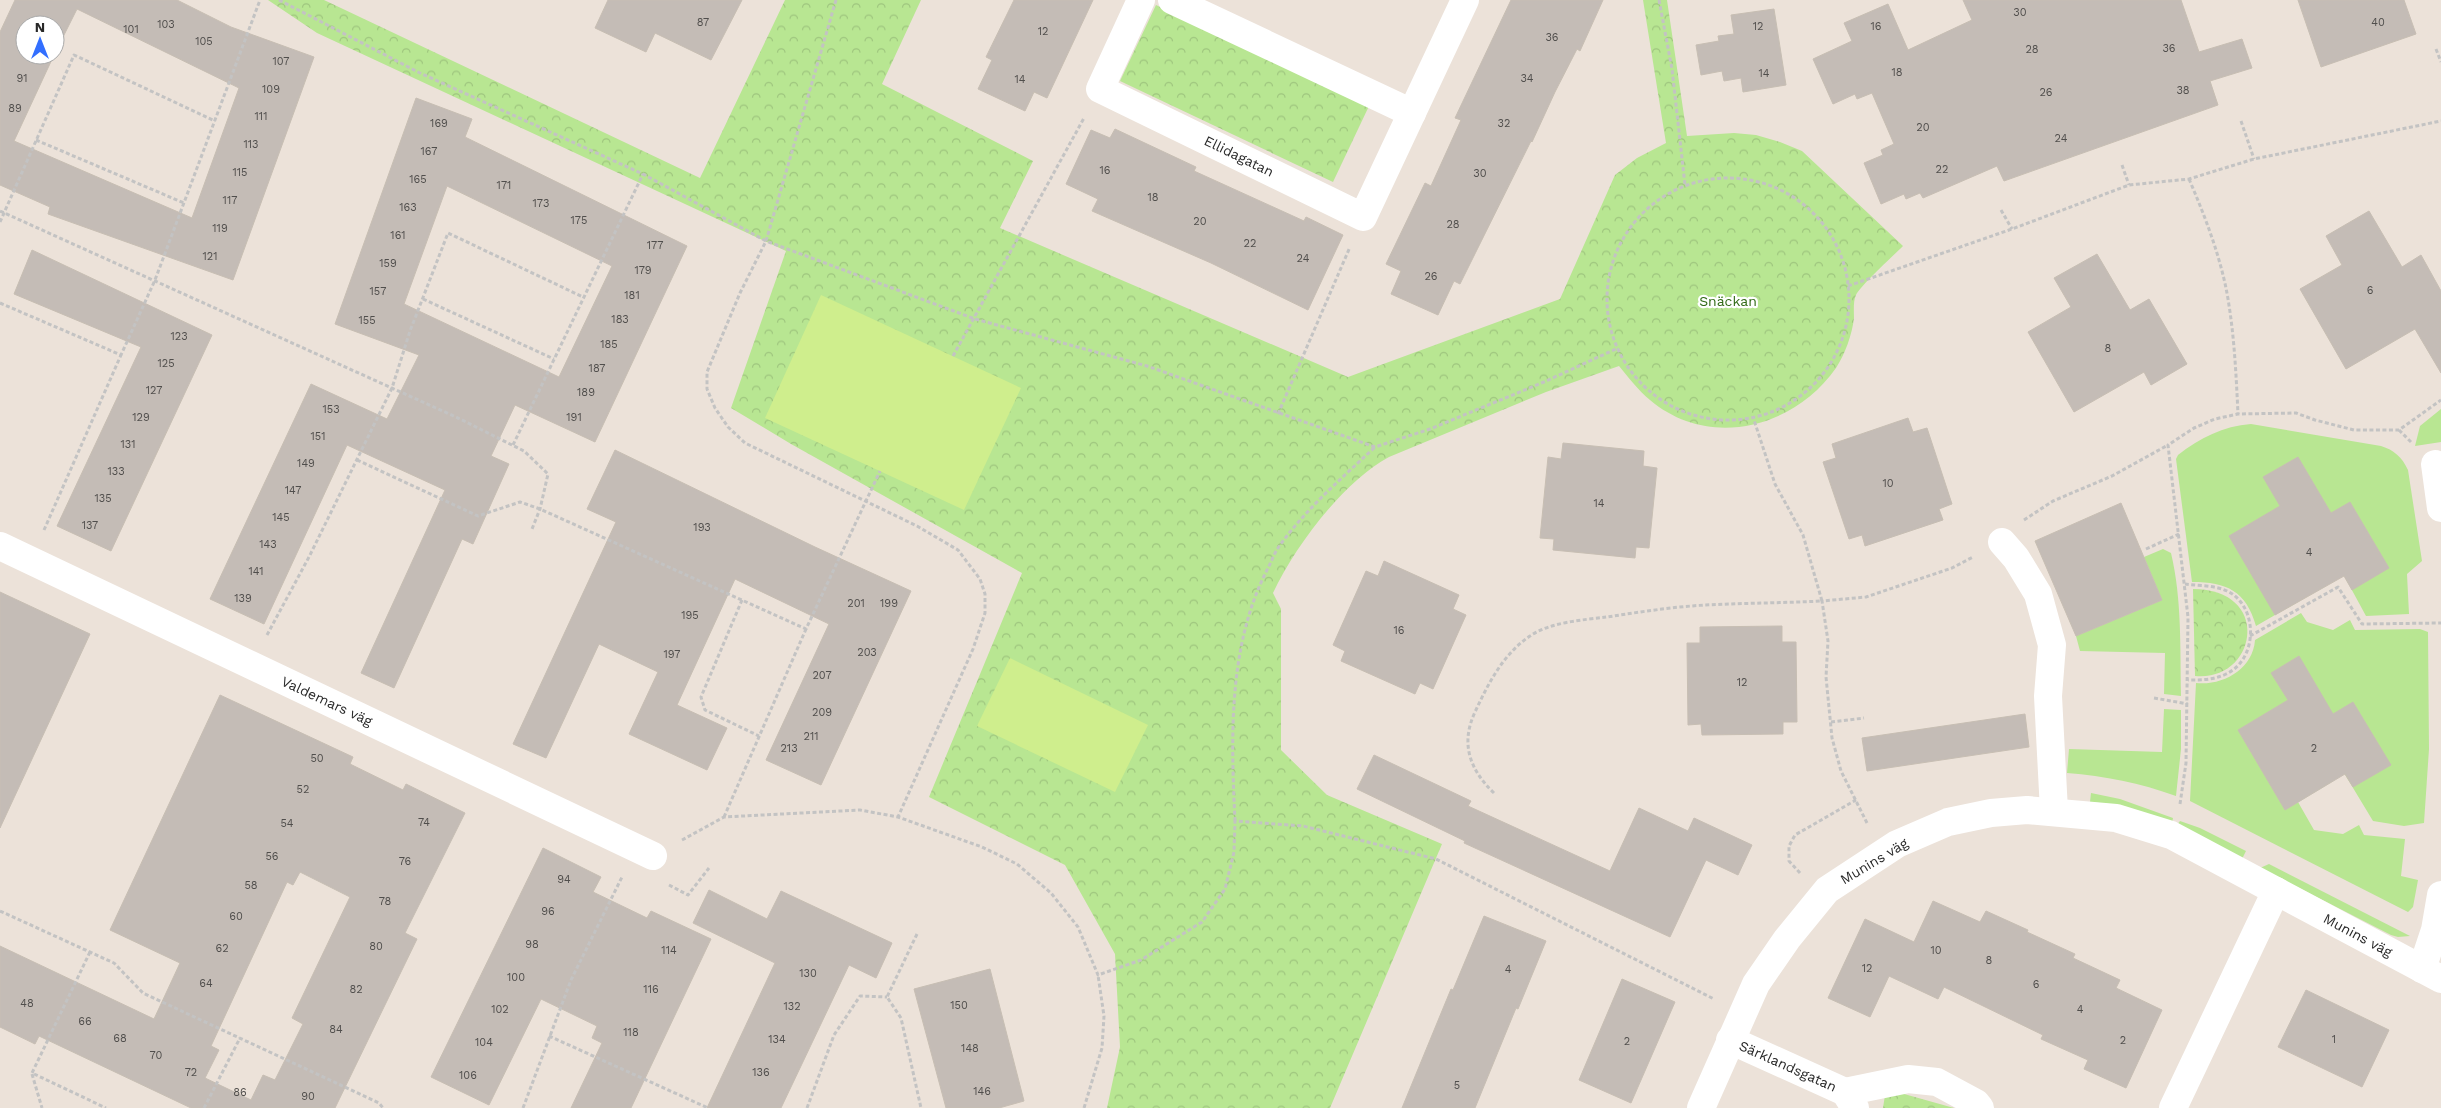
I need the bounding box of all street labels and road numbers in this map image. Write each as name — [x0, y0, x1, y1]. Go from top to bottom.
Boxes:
street label: Ellidagatan — [1202, 132, 1276, 180]
street label: Valdemars väg — [279, 673, 375, 729]
street label: Munins väg — [1837, 834, 1911, 887]
street label: Munins väg — [2321, 910, 2396, 960]
street label: Särklandsgatan — [1737, 1037, 1839, 1095]

